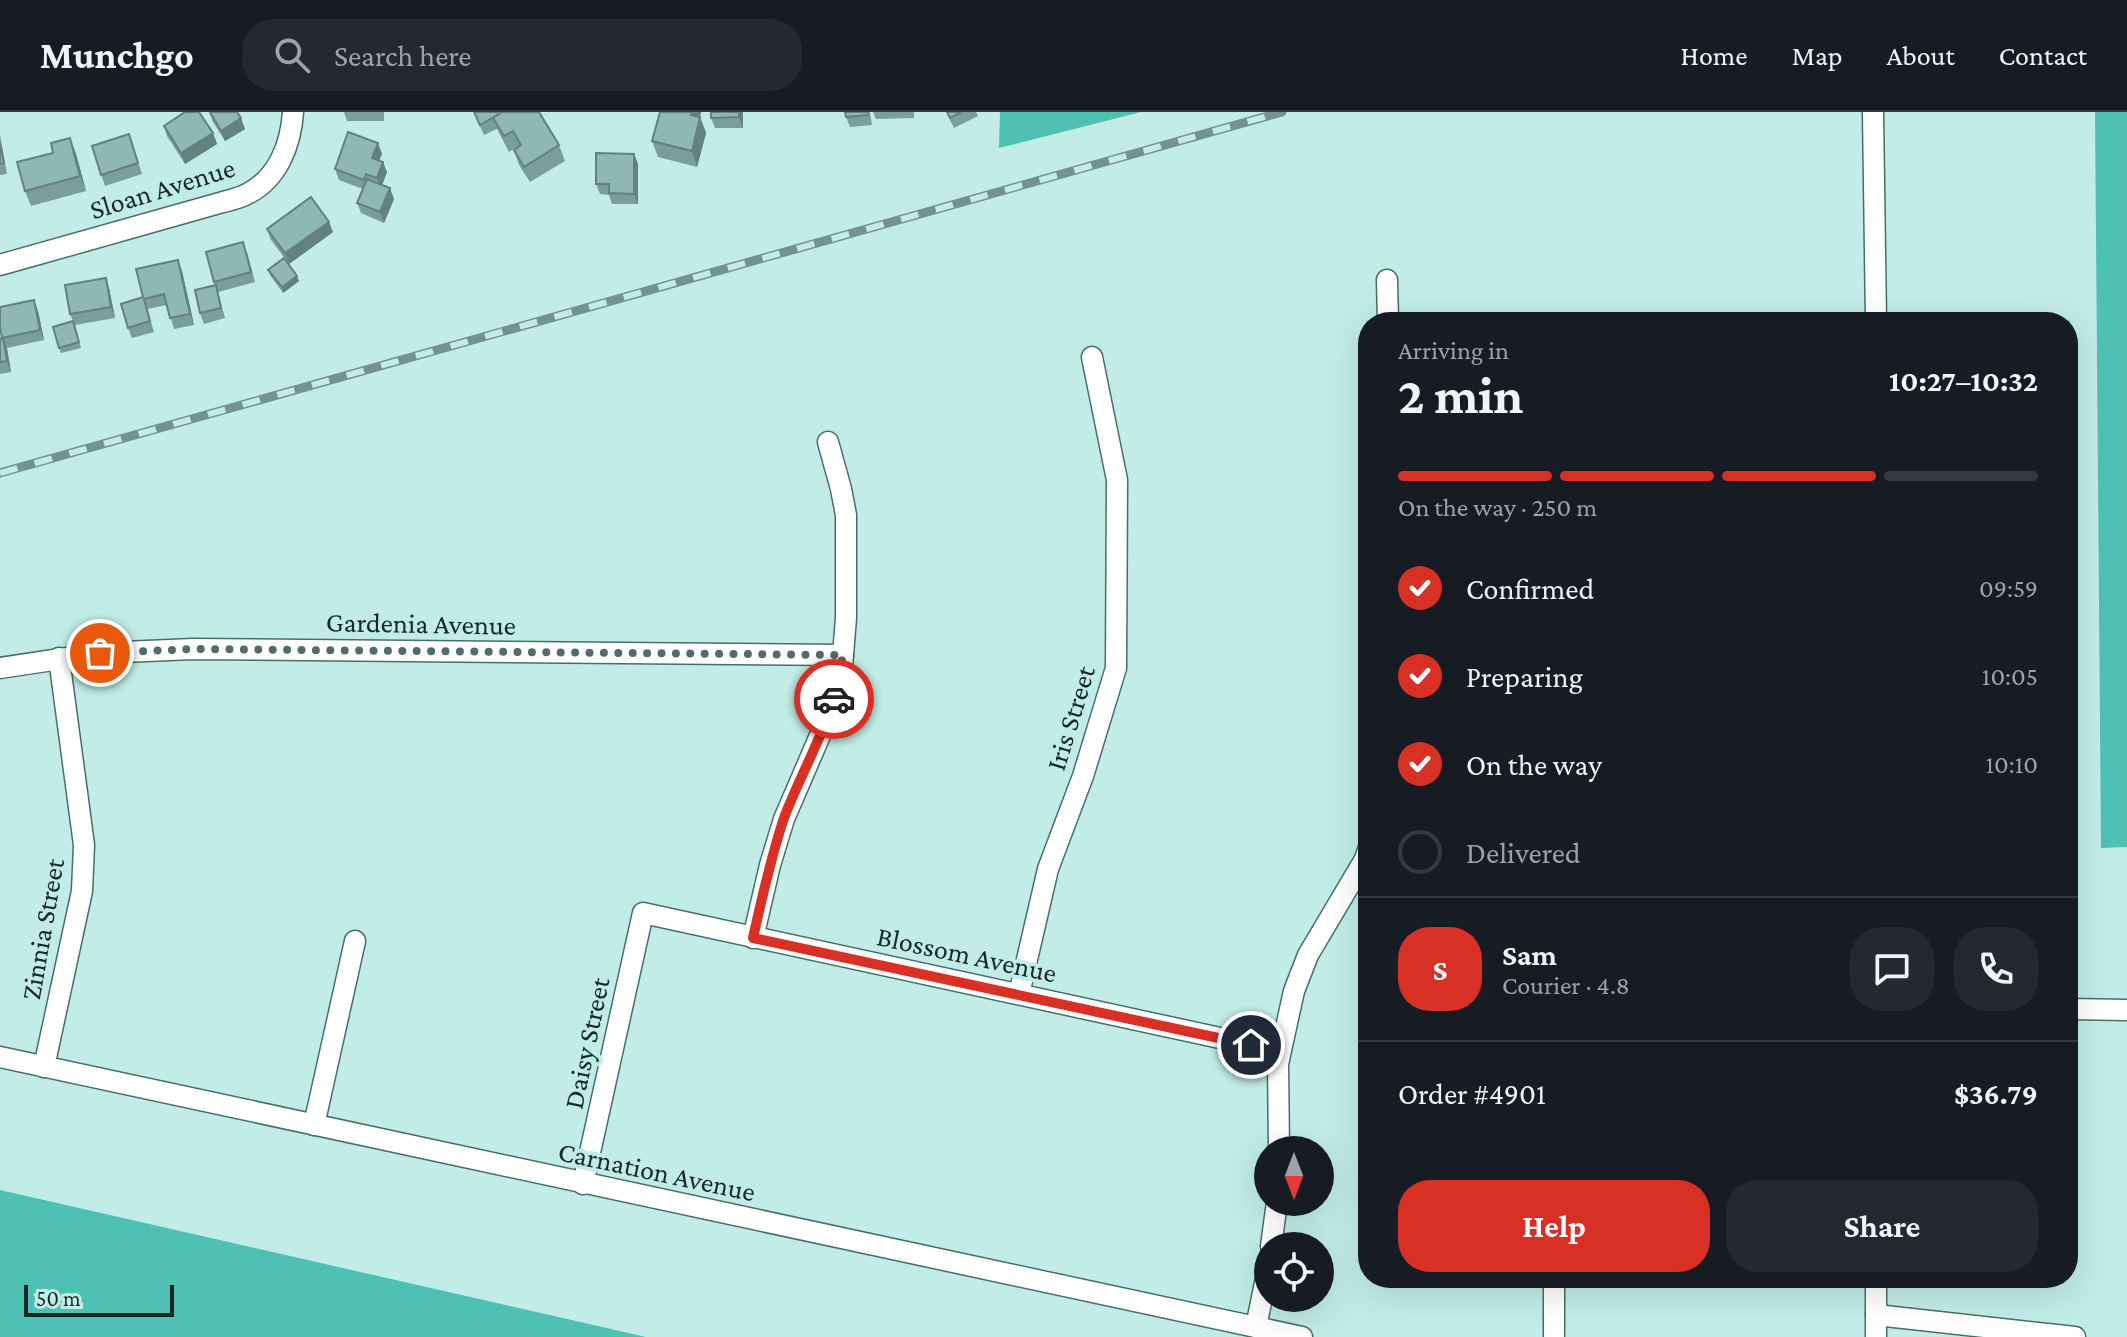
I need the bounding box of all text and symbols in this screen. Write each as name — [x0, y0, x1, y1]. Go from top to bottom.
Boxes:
search box — [242, 19, 802, 91]
icon: search — [270, 33, 314, 77]
text: Munchgo — [40, 34, 194, 76]
text: Search here — [334, 39, 472, 72]
text: Home — [1681, 40, 1748, 71]
text: Map — [1792, 40, 1843, 71]
text: About — [1887, 40, 1955, 71]
text: Contact — [1999, 40, 2087, 71]
street label: Sloan Avenue — [86, 152, 238, 225]
text: Arriving in — [1398, 336, 1509, 365]
text: 10:27–10:32 — [1889, 364, 2038, 397]
text: 2 min — [1398, 366, 1523, 424]
text: On the way · 250 m — [1398, 493, 1597, 522]
icon: check — [1398, 566, 1442, 610]
text: Confirmed — [1466, 572, 1594, 605]
text: 09:59 — [1979, 574, 2038, 603]
street label: Gardenia Avenue — [326, 606, 516, 641]
pin — [66, 619, 134, 687]
icon: bag — [78, 631, 122, 675]
icon: check — [1398, 654, 1442, 698]
courier — [794, 659, 874, 739]
text: Preparing — [1466, 660, 1583, 693]
street label: Iris Street — [1040, 661, 1101, 774]
text: 10:05 — [1982, 662, 2038, 691]
icon: car — [812, 677, 856, 721]
icon: check — [1398, 742, 1442, 786]
text: On the way — [1466, 748, 1602, 781]
text: 10:10 — [1985, 750, 2038, 779]
text: Delivered — [1466, 836, 1581, 869]
street label: Zinnia Street — [15, 855, 70, 1002]
street label: Blossom Avenue — [874, 920, 1059, 989]
button: chat — [1850, 927, 1934, 1011]
button: phone — [1954, 927, 2038, 1011]
text: Sam — [1502, 938, 1557, 971]
text: S — [1433, 953, 1448, 986]
text: Courier · 4.8 — [1502, 971, 1630, 1000]
street label: Daisy Street — [557, 974, 616, 1112]
pin — [1217, 1011, 1285, 1079]
icon: home — [1229, 1023, 1273, 1067]
text: Order #4901 — [1398, 1077, 1546, 1110]
text: $36.79 — [1954, 1077, 2038, 1110]
street label: Carnation Avenue — [556, 1135, 758, 1207]
north arrow — [1254, 1136, 1334, 1216]
map controls — [1254, 1136, 1334, 1312]
button: Help — [1398, 1180, 1710, 1272]
button: Share — [1726, 1180, 2038, 1272]
button: locate — [1254, 1232, 1334, 1312]
scale bar — [24, 1281, 174, 1317]
text: 50 m — [36, 1286, 81, 1311]

